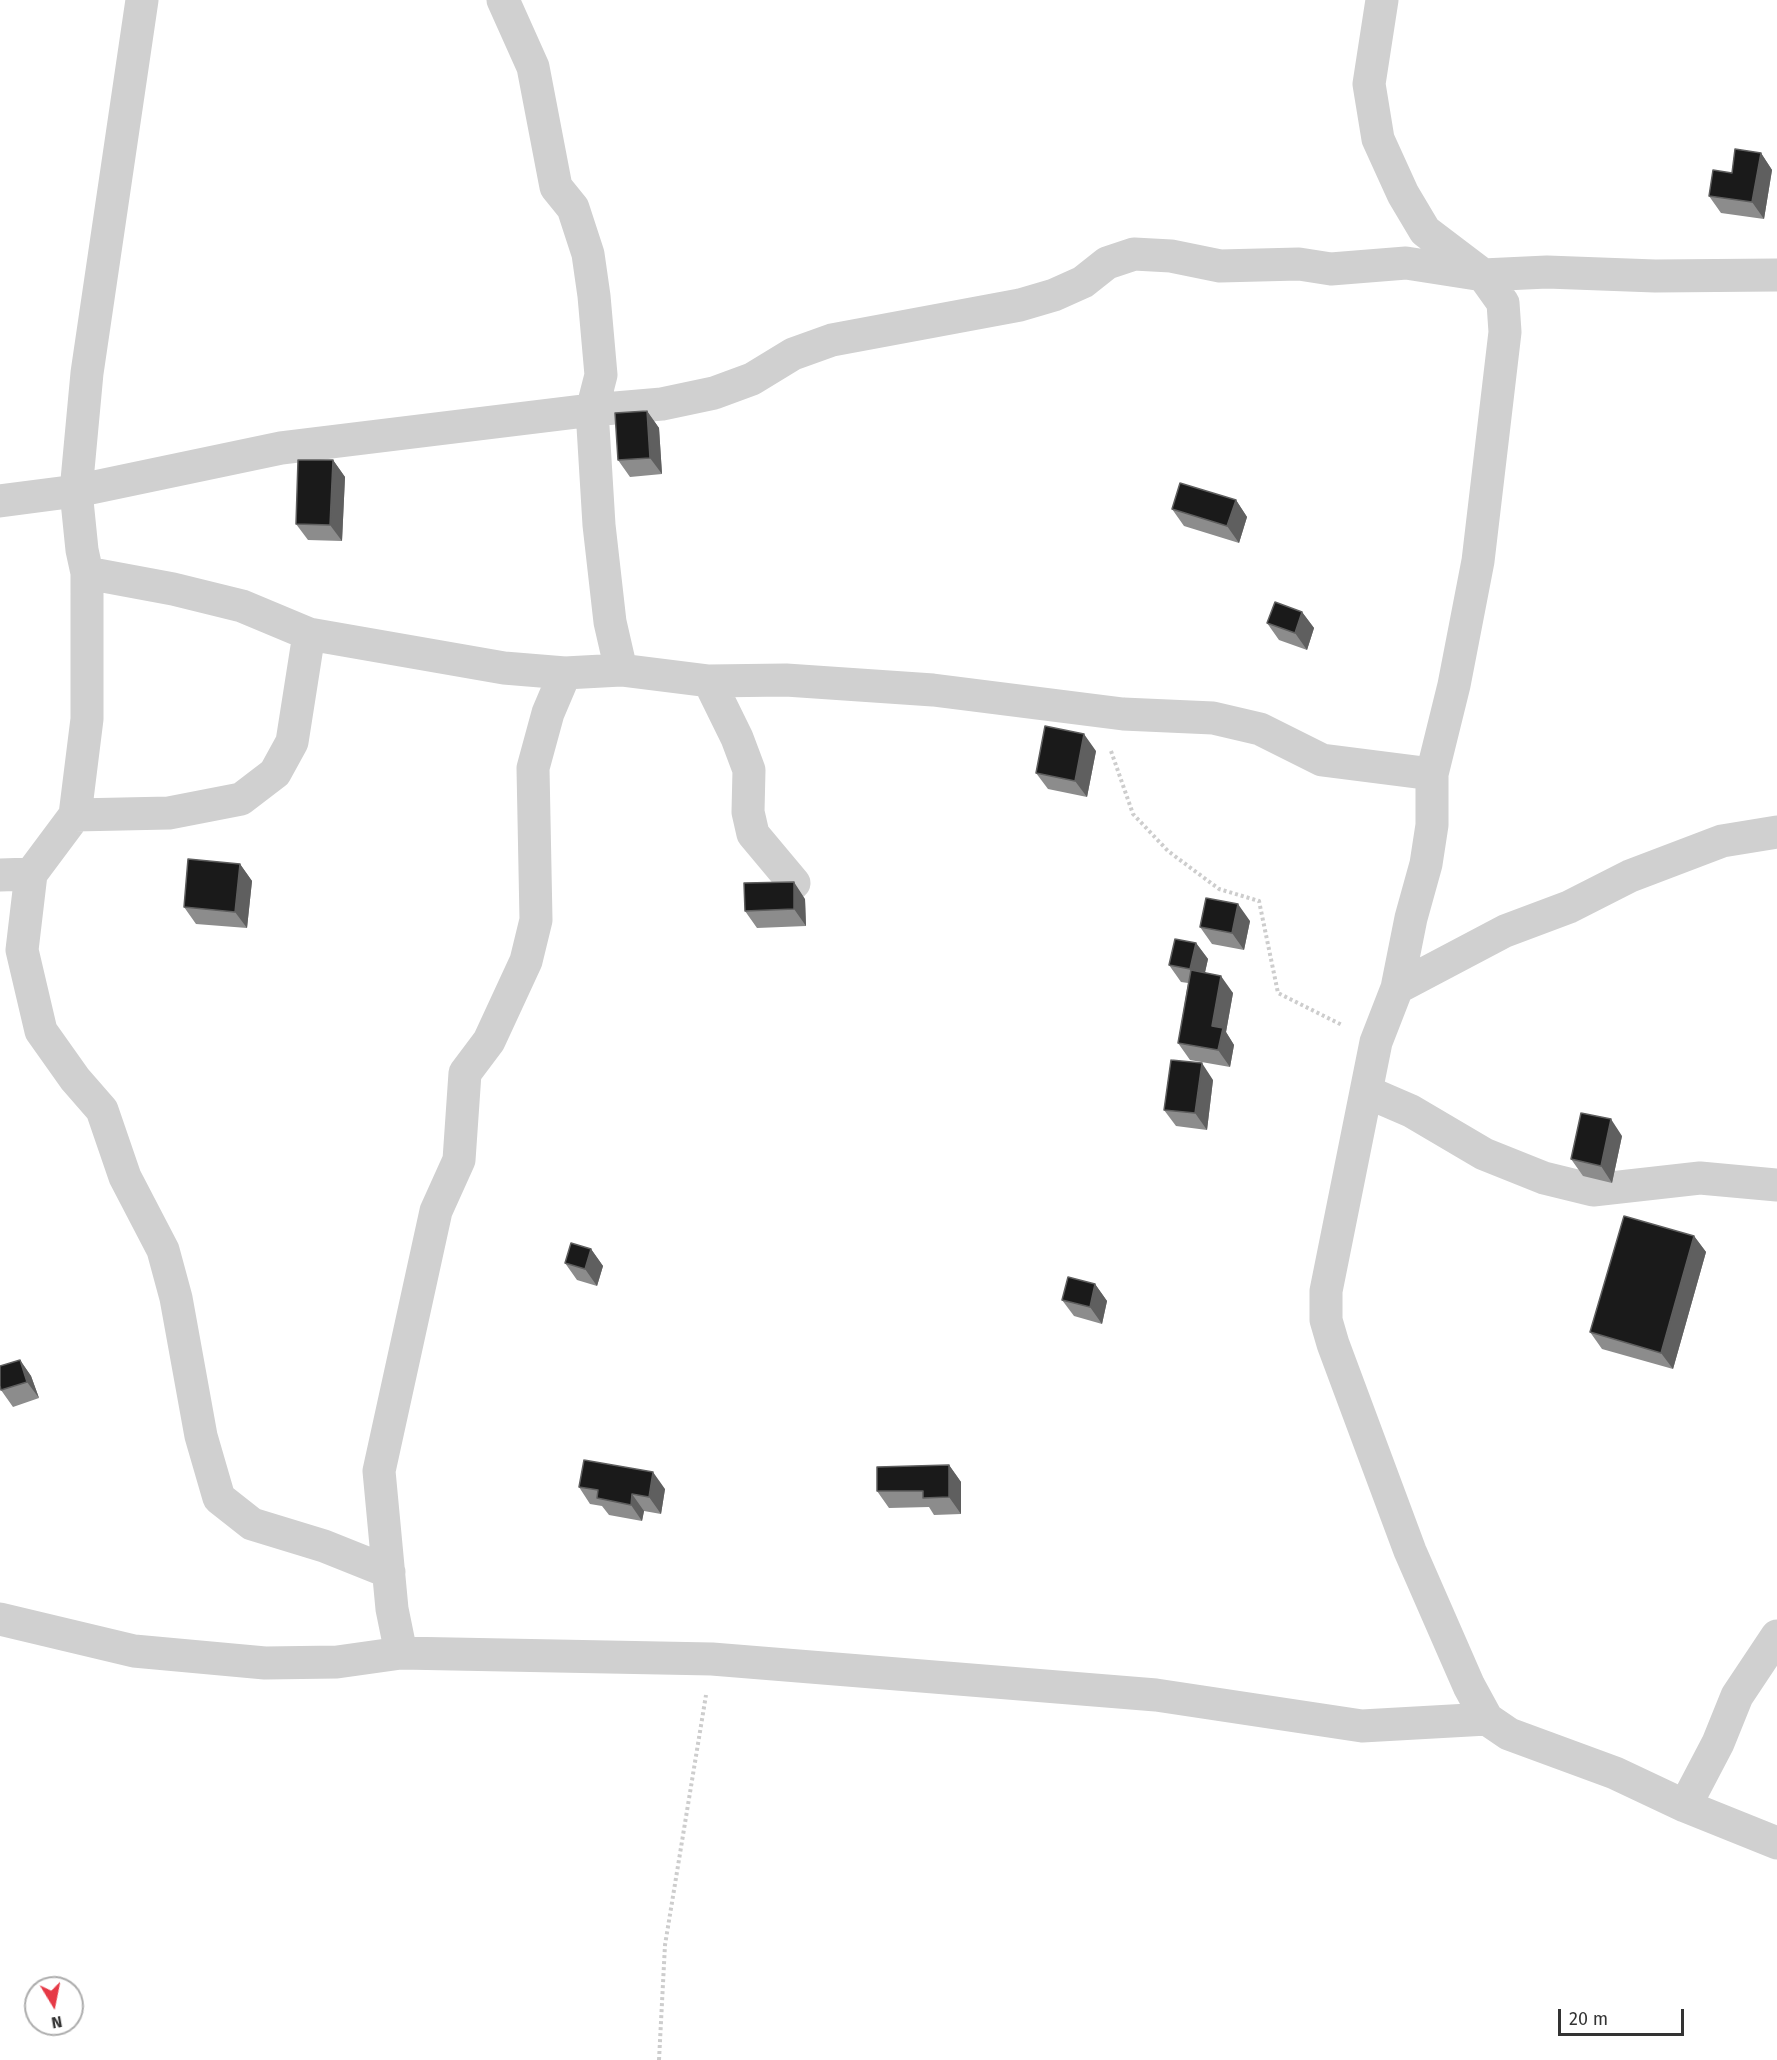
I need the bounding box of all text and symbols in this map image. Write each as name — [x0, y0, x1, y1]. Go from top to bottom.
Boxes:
north arrow — [24, 1976, 84, 2036]
scale bar — [1561, 1997, 1687, 2035]
text: 20 m — [1569, 2008, 1608, 2030]
text: N — [50, 2012, 64, 2033]

